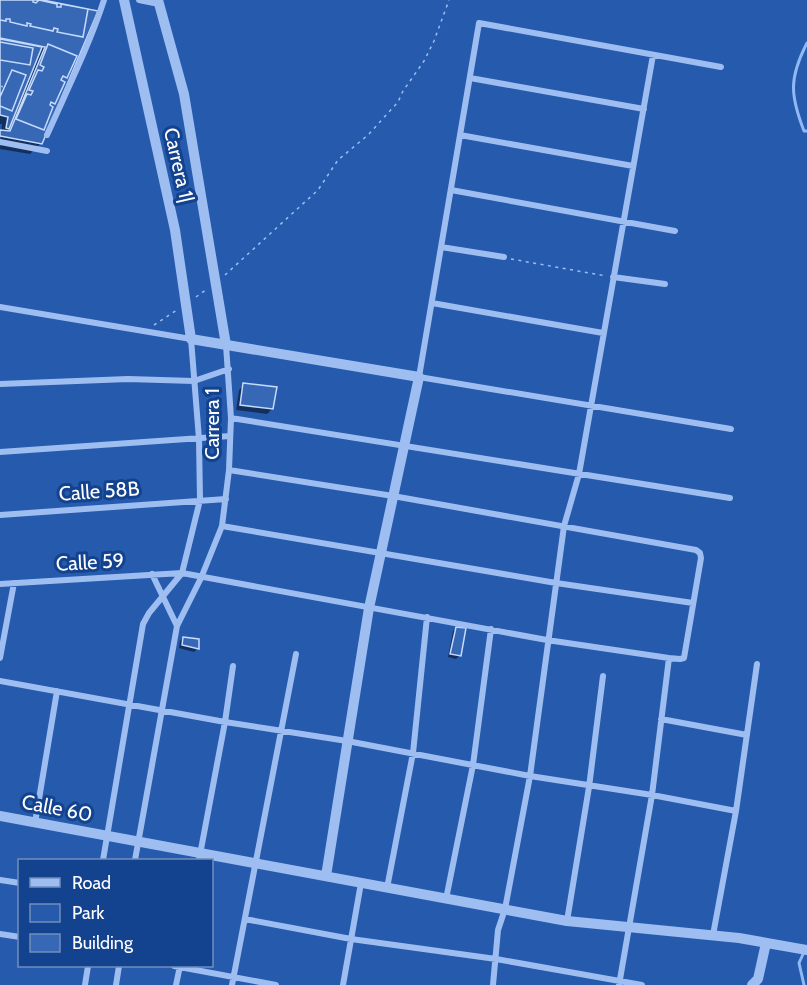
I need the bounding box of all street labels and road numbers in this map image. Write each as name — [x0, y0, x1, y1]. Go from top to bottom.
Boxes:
street label: Carrera 1| — [159, 125, 199, 205]
street label: Carrera 1 — [200, 388, 224, 460]
street label: Calle 58B — [58, 476, 140, 506]
street label: Calle 59 — [55, 548, 125, 576]
street label: Calle 60 — [20, 789, 94, 827]

